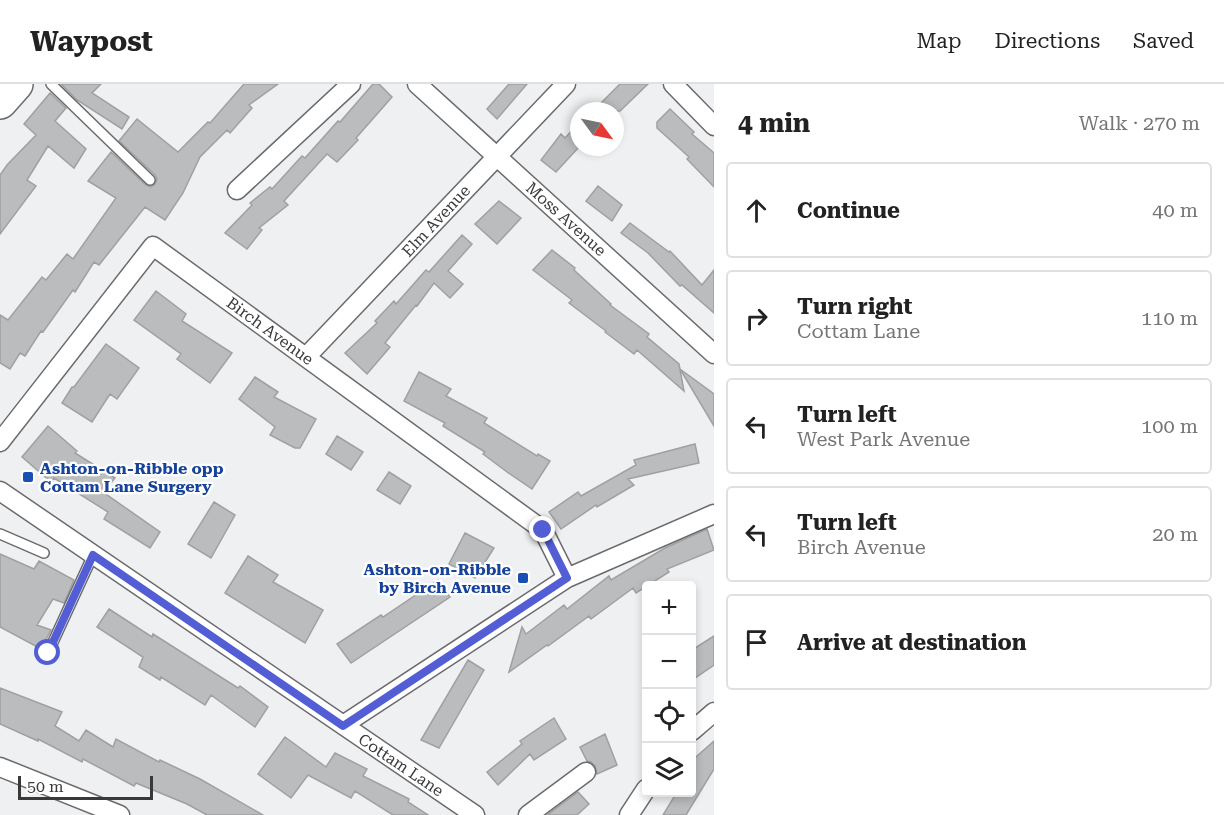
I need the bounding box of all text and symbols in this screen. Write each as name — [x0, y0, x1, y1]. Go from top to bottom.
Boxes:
text: Waypost — [30, 25, 153, 58]
text: Map — [917, 29, 961, 53]
text: Directions — [994, 29, 1100, 53]
text: Saved — [1133, 29, 1194, 53]
north arrow — [570, 102, 624, 156]
text: 4 min — [738, 108, 810, 138]
text: Walk · 270 m — [1079, 111, 1200, 135]
street label: Moss Avenue — [522, 178, 610, 260]
street label: Elm Avenue — [398, 181, 474, 261]
icon: ahead — [740, 194, 773, 227]
text: Continue — [797, 198, 900, 223]
text: 40 m — [1152, 198, 1198, 222]
street label: Birch Avenue — [223, 293, 317, 369]
text: Turn right — [797, 294, 912, 319]
icon: right — [740, 302, 773, 335]
text: 110 m — [1141, 306, 1198, 330]
text: Cottam Lane — [797, 319, 920, 343]
text: Turn left — [797, 402, 897, 427]
icon: left — [740, 410, 773, 443]
text: 100 m — [1141, 414, 1198, 438]
text: West Park Avenue — [797, 427, 970, 451]
place label: Ashton-on-Ribble opp Cottam Lane Surgery — [40, 459, 224, 496]
marker: Ashton-on-Ribble opp Cottam Lane Surgery — [21, 470, 35, 484]
text: Turn left — [797, 510, 897, 535]
route end — [529, 516, 555, 542]
icon: left — [740, 518, 773, 551]
text: 20 m — [1152, 522, 1198, 546]
text: Birch Avenue — [797, 535, 926, 559]
place label: Ashton-on-Ribble by Birch Avenue — [364, 560, 511, 597]
marker: Ashton-on-Ribble by Birch Avenue — [516, 571, 530, 585]
map controls — [642, 581, 696, 797]
button: + — [642, 581, 696, 635]
icon: arrive — [740, 626, 773, 659]
text: Arrive at destination — [797, 630, 1026, 655]
button: − — [642, 635, 696, 689]
route start — [34, 639, 60, 665]
button: locate — [642, 689, 696, 743]
street label: Cottam Lane — [355, 730, 447, 801]
button: layers — [642, 743, 696, 797]
scale bar — [18, 773, 153, 800]
text: 50 m — [27, 777, 64, 796]

